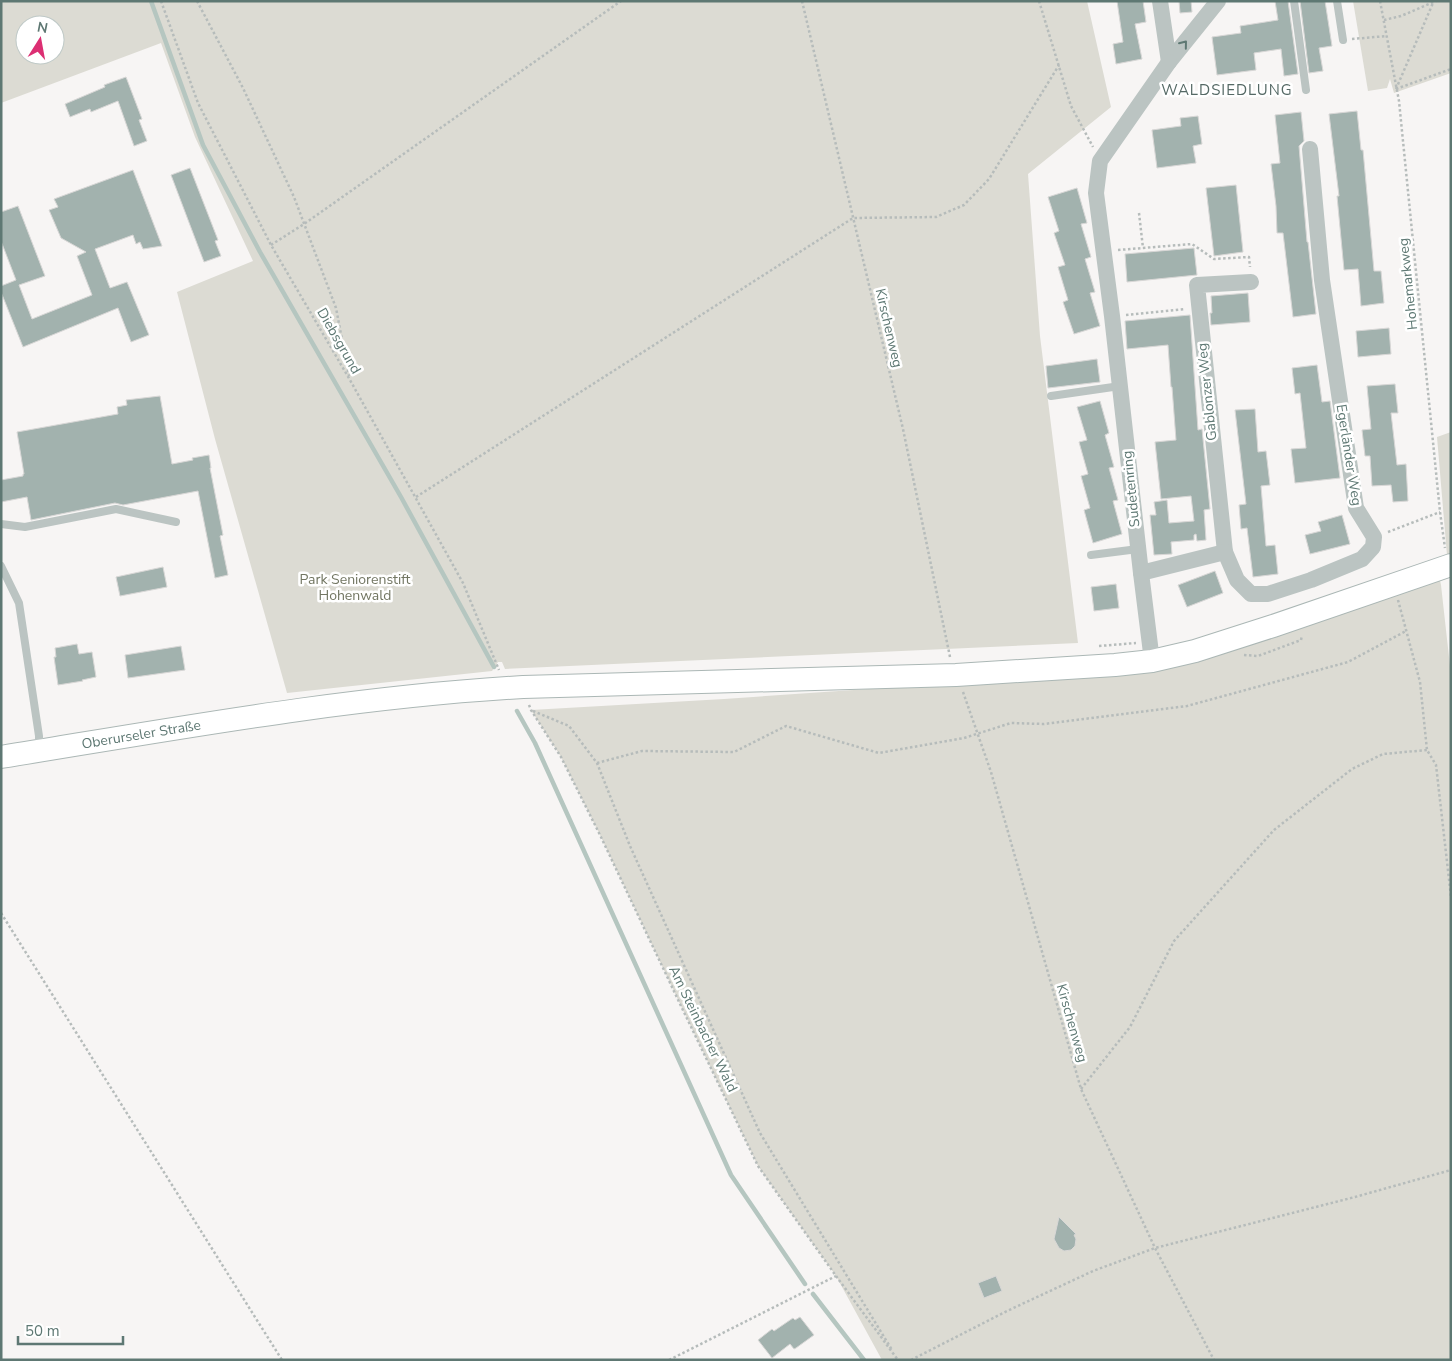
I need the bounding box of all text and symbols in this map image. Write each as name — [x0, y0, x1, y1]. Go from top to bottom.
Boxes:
north arrow — [15, 15, 65, 65]
text: N — [35, 17, 49, 38]
one-way arrow — [1178, 41, 1186, 50]
district label: WALDSIEDLUNG — [1161, 80, 1293, 100]
street label: Hohemarkweg — [1394, 237, 1422, 331]
street label: Kirschenweg — [871, 287, 907, 369]
street label: Diebsgrund — [312, 305, 366, 377]
street label: Gablonzer Weg — [1192, 342, 1222, 442]
street label: Egerländer Weg — [1332, 403, 1366, 507]
street label: Sudetenring — [1118, 450, 1144, 528]
park label: Park Seniorenstift Hohenwald — [300, 570, 411, 605]
street label: Oberurseler Straße — [80, 715, 202, 753]
street label: Am Steinbacher Wald — [664, 963, 742, 1095]
street label: Kirschenweg — [1052, 982, 1092, 1064]
scale bar — [18, 1314, 122, 1346]
text: 50 m — [25, 1321, 60, 1341]

